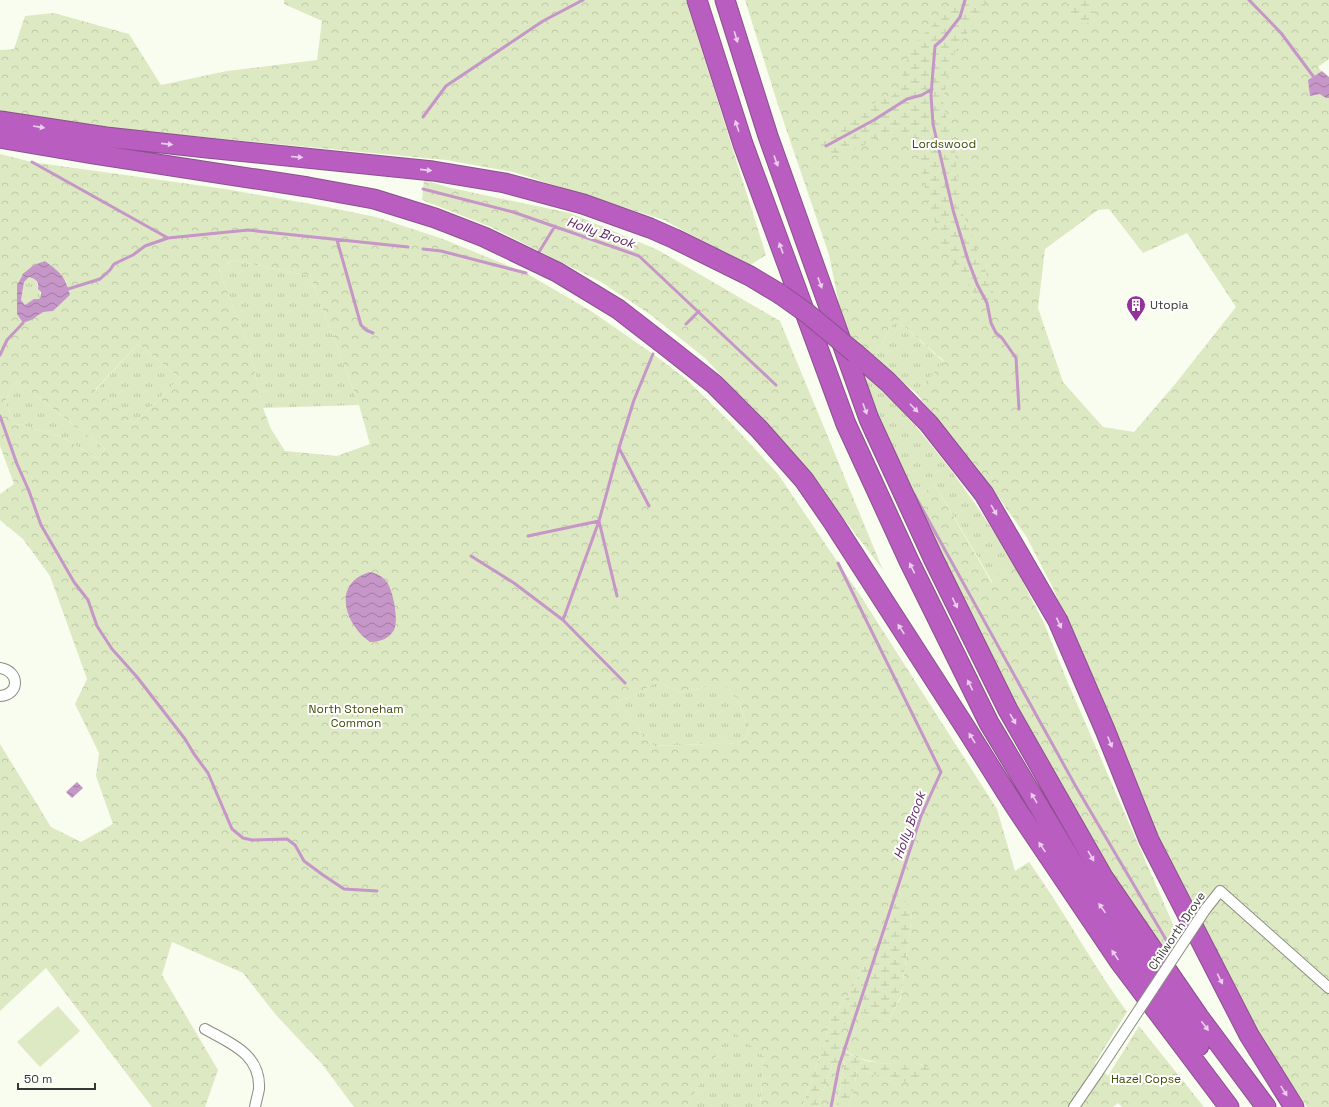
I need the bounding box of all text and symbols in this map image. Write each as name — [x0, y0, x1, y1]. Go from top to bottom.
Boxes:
one-way arrow — [734, 32, 740, 44]
one-way arrow — [733, 119, 739, 131]
one-way arrow — [32, 124, 45, 130]
park label: Lordswood — [912, 136, 976, 152]
one-way arrow — [161, 141, 173, 147]
one-way arrow — [291, 153, 303, 160]
one-way arrow — [774, 155, 780, 167]
one-way arrow — [420, 167, 432, 173]
water label: Holly Brook — [565, 213, 639, 253]
one-way arrow — [778, 241, 784, 253]
one-way arrow — [818, 278, 824, 290]
building icon: Utopia — [1125, 294, 1147, 322]
place label: Utopia — [1150, 297, 1188, 313]
one-way arrow — [862, 403, 868, 415]
one-way arrow — [909, 403, 919, 413]
one-way arrow — [990, 504, 997, 516]
one-way arrow — [909, 562, 915, 574]
one-way arrow — [952, 597, 958, 608]
one-way arrow — [1056, 617, 1062, 628]
one-way arrow — [897, 624, 905, 634]
one-way arrow — [967, 679, 973, 690]
park label: North Stoneham Common — [309, 701, 403, 731]
one-way arrow — [1009, 713, 1016, 725]
one-way arrow — [968, 733, 976, 743]
one-way arrow — [1107, 737, 1113, 749]
water label: Holly Brook — [889, 787, 930, 861]
one-way arrow — [1030, 792, 1037, 804]
one-way arrow — [1038, 842, 1046, 852]
one-way arrow — [1088, 850, 1095, 862]
street label: Chilworth Drove — [1145, 889, 1209, 973]
one-way arrow — [1098, 903, 1106, 914]
one-way arrow — [1111, 950, 1119, 960]
one-way arrow — [1216, 973, 1223, 984]
one-way arrow — [1201, 1020, 1209, 1031]
scale bar — [18, 1065, 95, 1091]
text: 50 m — [24, 1071, 52, 1087]
park label: Hazel Copse — [1111, 1071, 1181, 1087]
one-way arrow — [1280, 1086, 1287, 1097]

